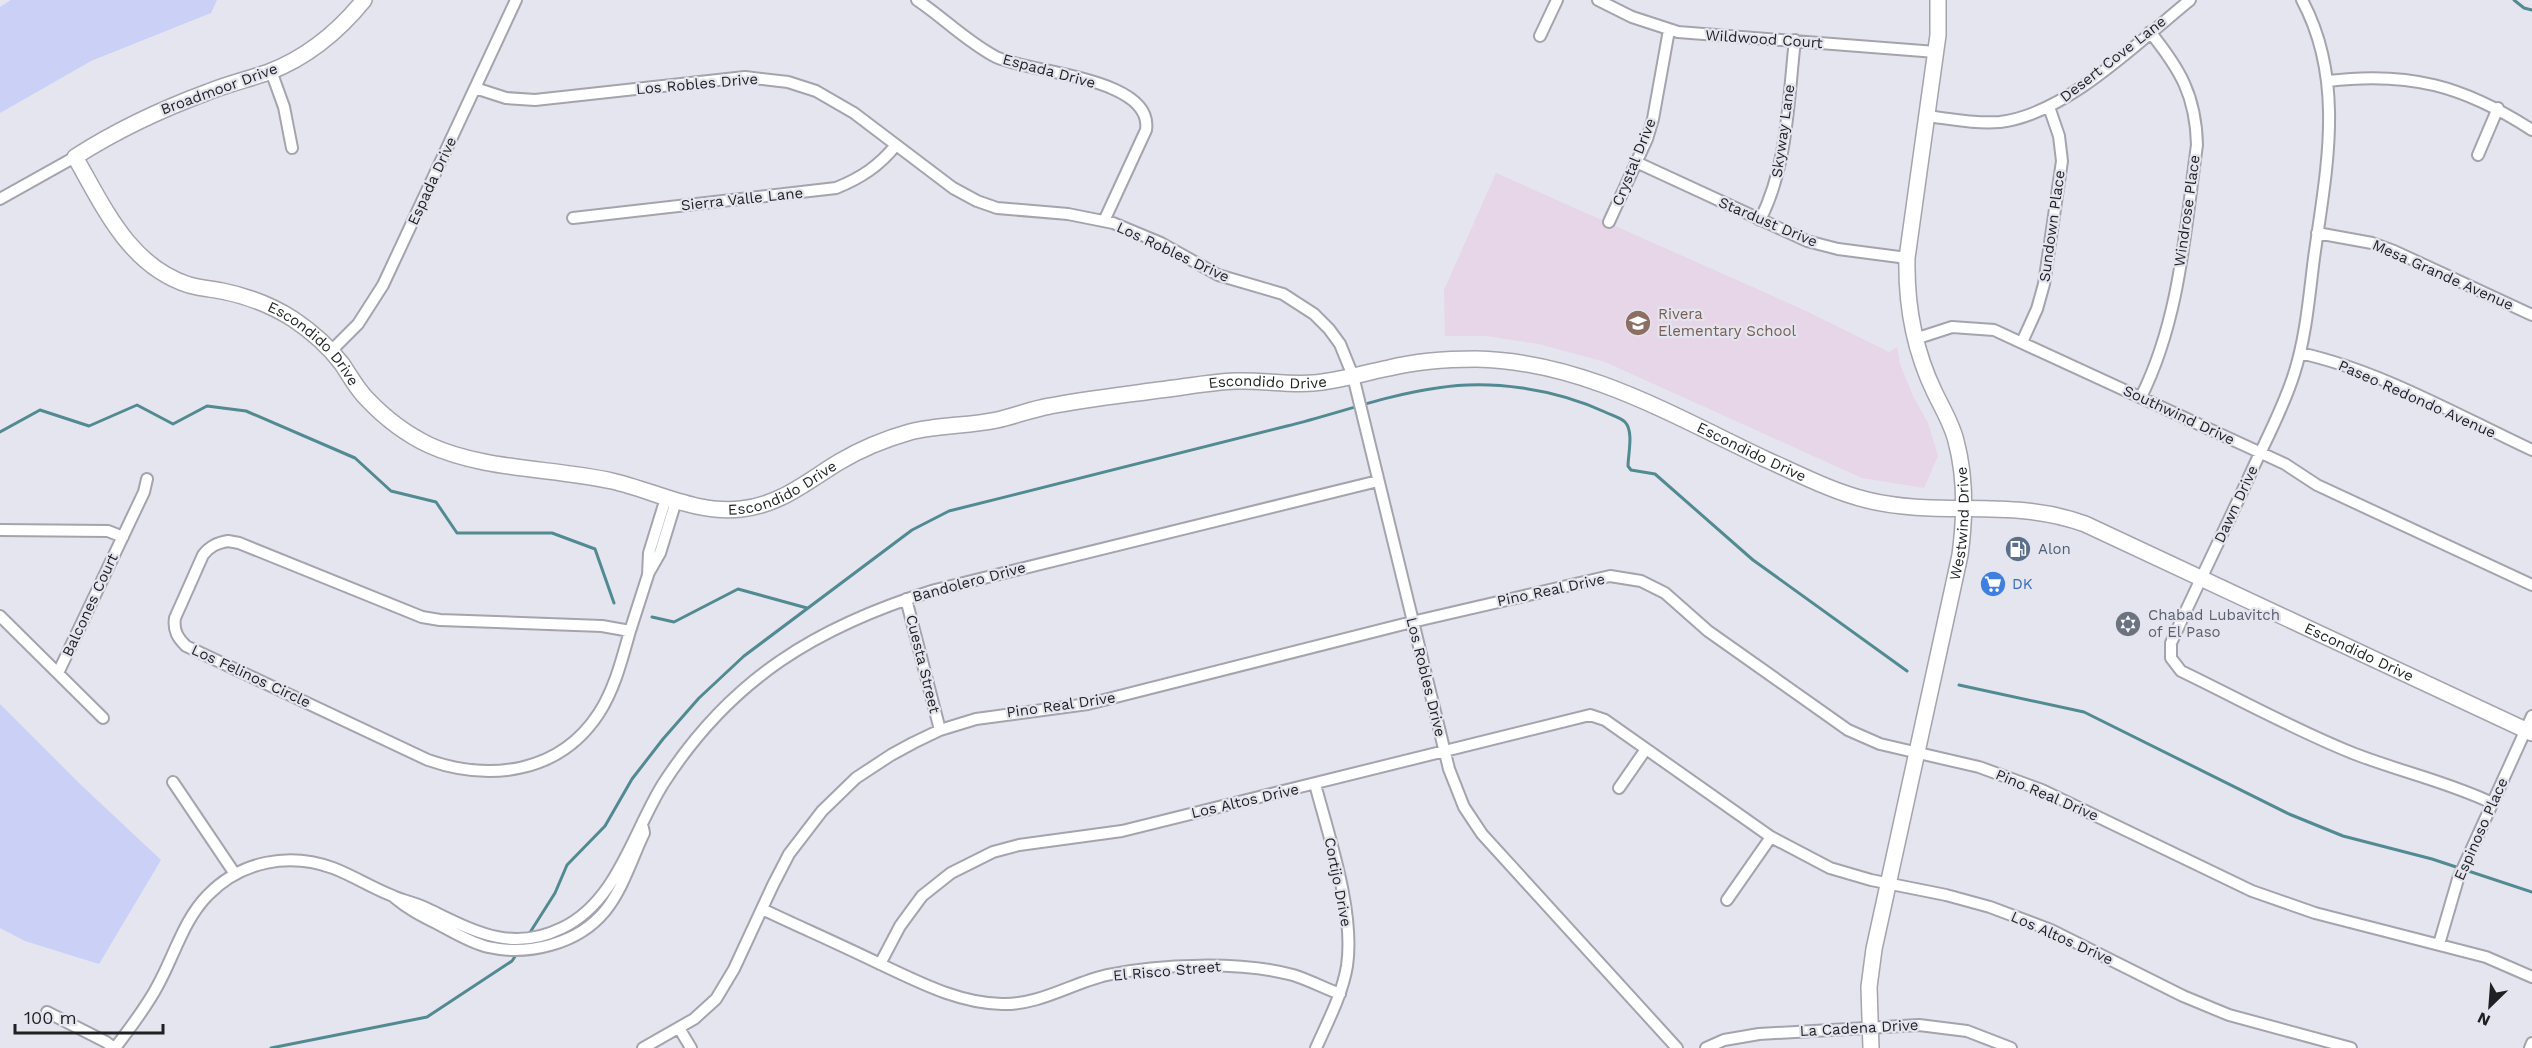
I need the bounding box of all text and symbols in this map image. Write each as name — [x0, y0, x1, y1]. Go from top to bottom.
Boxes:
street label: Desert Cove Lane — [2056, 12, 2170, 106]
street label: Wildwood Court — [1705, 26, 1824, 52]
street label: Espada Drive — [1001, 50, 1097, 92]
street label: Broadmoor Drive — [158, 59, 280, 119]
street label: Los Robles Drive — [635, 70, 759, 98]
street label: Skyway Lane — [1768, 83, 1798, 179]
street label: Crystal Drive — [1608, 115, 1660, 209]
street label: Espada Drive — [404, 134, 460, 228]
street label: Windrose Place — [2170, 154, 2204, 268]
street label: Sundown Place — [2035, 169, 2069, 283]
street label: Sierra Valle Lane — [680, 184, 804, 214]
street label: Stardust Drive — [1716, 193, 1820, 251]
street label: Los Robles Drive — [1114, 218, 1232, 286]
street label: Mesa Grande Avenue — [2370, 236, 2516, 314]
street label: Escondido Drive — [265, 298, 363, 389]
place label: Rivera Elementary School — [1658, 305, 1797, 340]
school or university icon: Rivera Elementary School — [1623, 308, 1653, 338]
street label: Paseo Redondo Avenue — [2336, 356, 2498, 442]
street label: Escondido Drive — [1207, 372, 1328, 393]
street label: Southwind Drive — [2120, 381, 2238, 449]
street label: Escondido Drive — [1694, 418, 1809, 485]
street label: Escondido Drive — [727, 457, 840, 519]
street label: Dawn Drive — [2210, 462, 2262, 546]
street label: Westwind Drive — [1946, 466, 1973, 582]
fuel station icon: Alon — [2003, 534, 2033, 564]
place label: Alon — [2038, 540, 2071, 558]
street label: Balcones Court — [58, 550, 122, 659]
street label: Bandolero Drive — [910, 558, 1028, 606]
supermarket icon: DK — [1978, 569, 2008, 599]
street label: Pino Real Drive — [1495, 570, 1607, 610]
place label: DK — [2012, 575, 2033, 593]
place label: Chabad Lubavitch of El Paso — [2148, 606, 2280, 641]
synagogue icon: Chabad Lubavitch of El Paso — [2113, 609, 2143, 639]
street label: Cuesta Street — [902, 613, 944, 716]
street label: Los Robles Drive — [1402, 615, 1450, 739]
street label: Escondido Drive — [2301, 619, 2416, 685]
street label: Los Felinos Circle — [189, 640, 313, 712]
street label: Pino Real Drive — [1005, 688, 1117, 722]
street label: Pino Real Drive — [1993, 765, 2101, 825]
street label: Espinoso Place — [2450, 775, 2512, 883]
street label: Los Altos Drive — [1189, 780, 1301, 822]
street label: Cortijo Drive — [1321, 836, 1355, 928]
street label: Los Altos Drive — [2008, 907, 2116, 969]
street label: El Risco Street — [1112, 957, 1222, 985]
north arrow — [2460, 976, 2520, 1036]
scale bar — [15, 997, 164, 1035]
text: 100 m — [24, 1007, 77, 1028]
text: N — [2474, 1008, 2493, 1030]
street label: La Cadena Drive — [1799, 1016, 1919, 1040]

